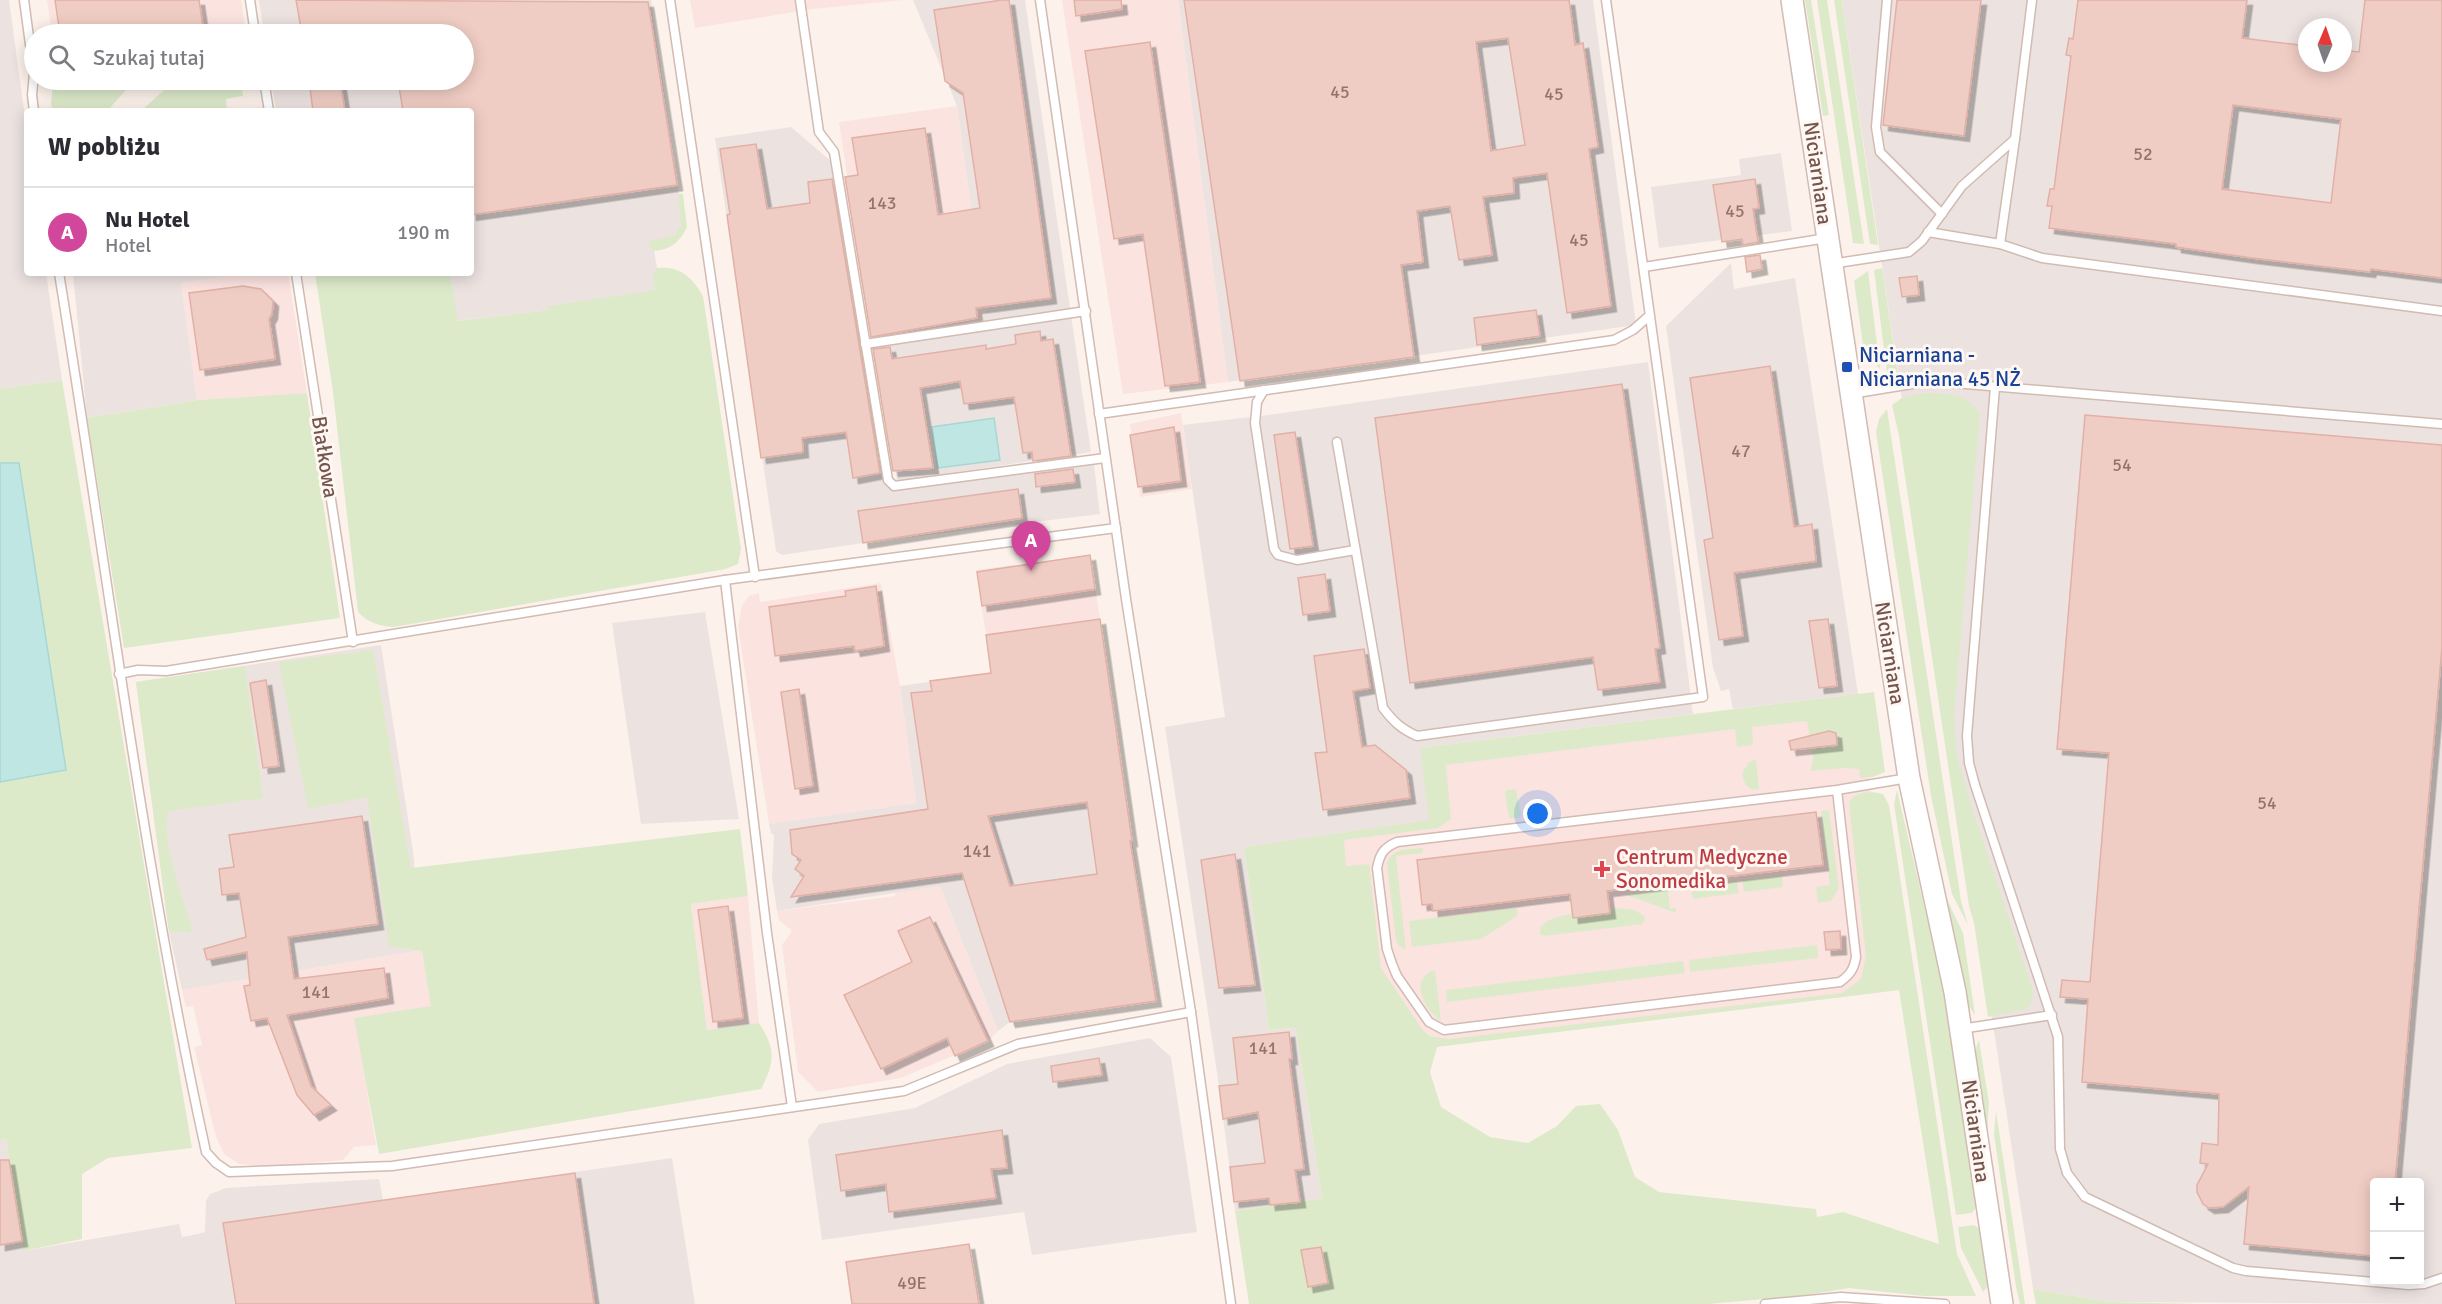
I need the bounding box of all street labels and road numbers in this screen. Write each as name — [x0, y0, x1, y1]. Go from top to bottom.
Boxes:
street label: Niciarniana — [1798, 120, 1838, 226]
street label: Białkowa — [306, 414, 344, 500]
street label: Niciarniana — [1869, 600, 1911, 706]
street label: Niciarniana — [1956, 1078, 1996, 1184]

